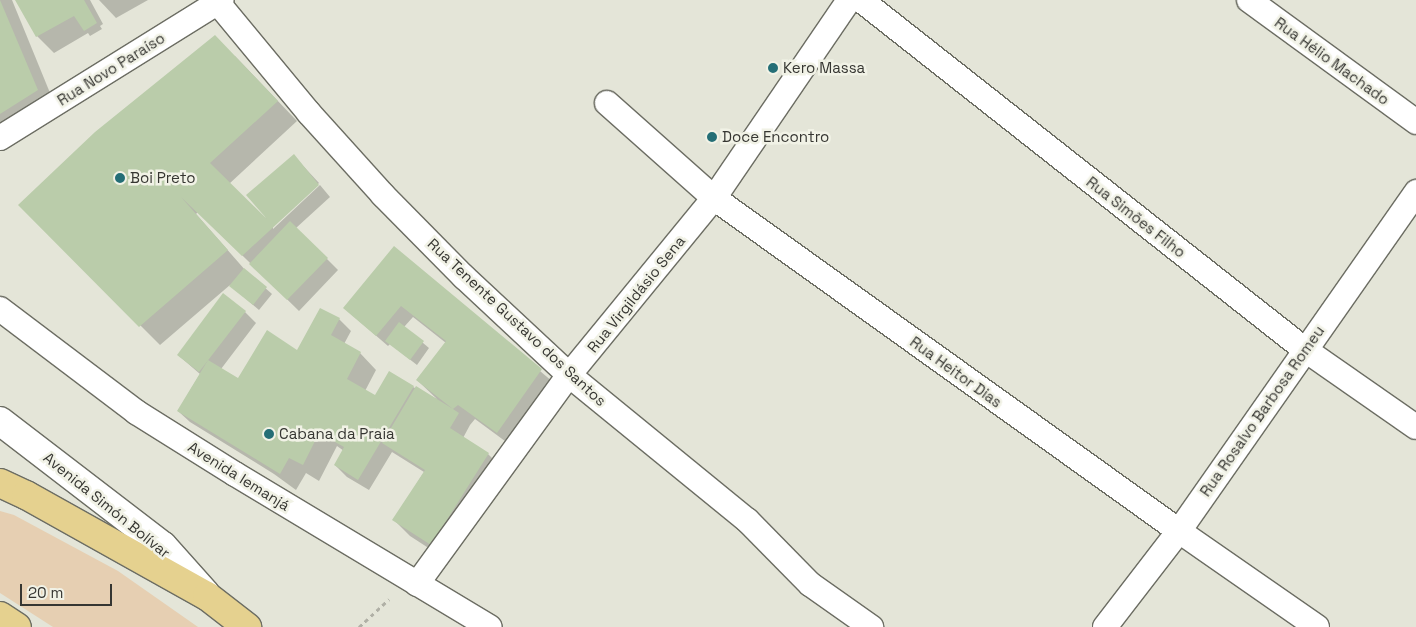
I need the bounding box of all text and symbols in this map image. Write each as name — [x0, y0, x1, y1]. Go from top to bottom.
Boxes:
street label: Rua Hélio Machado — [1271, 13, 1393, 109]
street label: Rua Novo Paraíso — [54, 29, 168, 109]
place label: Kero Massa — [783, 59, 865, 77]
marker: Kero Massa — [767, 62, 779, 74]
place label: Doce Encontro — [722, 128, 829, 146]
marker: Doce Encontro — [706, 131, 718, 143]
place label: Boi Preto — [130, 169, 196, 187]
marker: Boi Preto — [114, 172, 126, 184]
street label: Rua Simões Filho — [1083, 173, 1189, 261]
street label: Rua Virgildásio Sena — [583, 232, 689, 356]
street label: Rua Tenente Gustavo dos Santos — [424, 234, 610, 410]
street label: Rua Rosalvo Barbosa Romeu — [1196, 322, 1328, 500]
street label: Rua Heitor Dias — [907, 333, 1005, 411]
place label: Cabana da Praia — [279, 425, 395, 443]
marker: Cabana da Praia — [263, 428, 275, 440]
street label: Avenida Iemanjá — [185, 438, 293, 514]
street label: Avenida Simón Bolívar — [40, 448, 174, 562]
scale bar — [22, 574, 115, 606]
text: 20 m — [28, 583, 63, 602]

